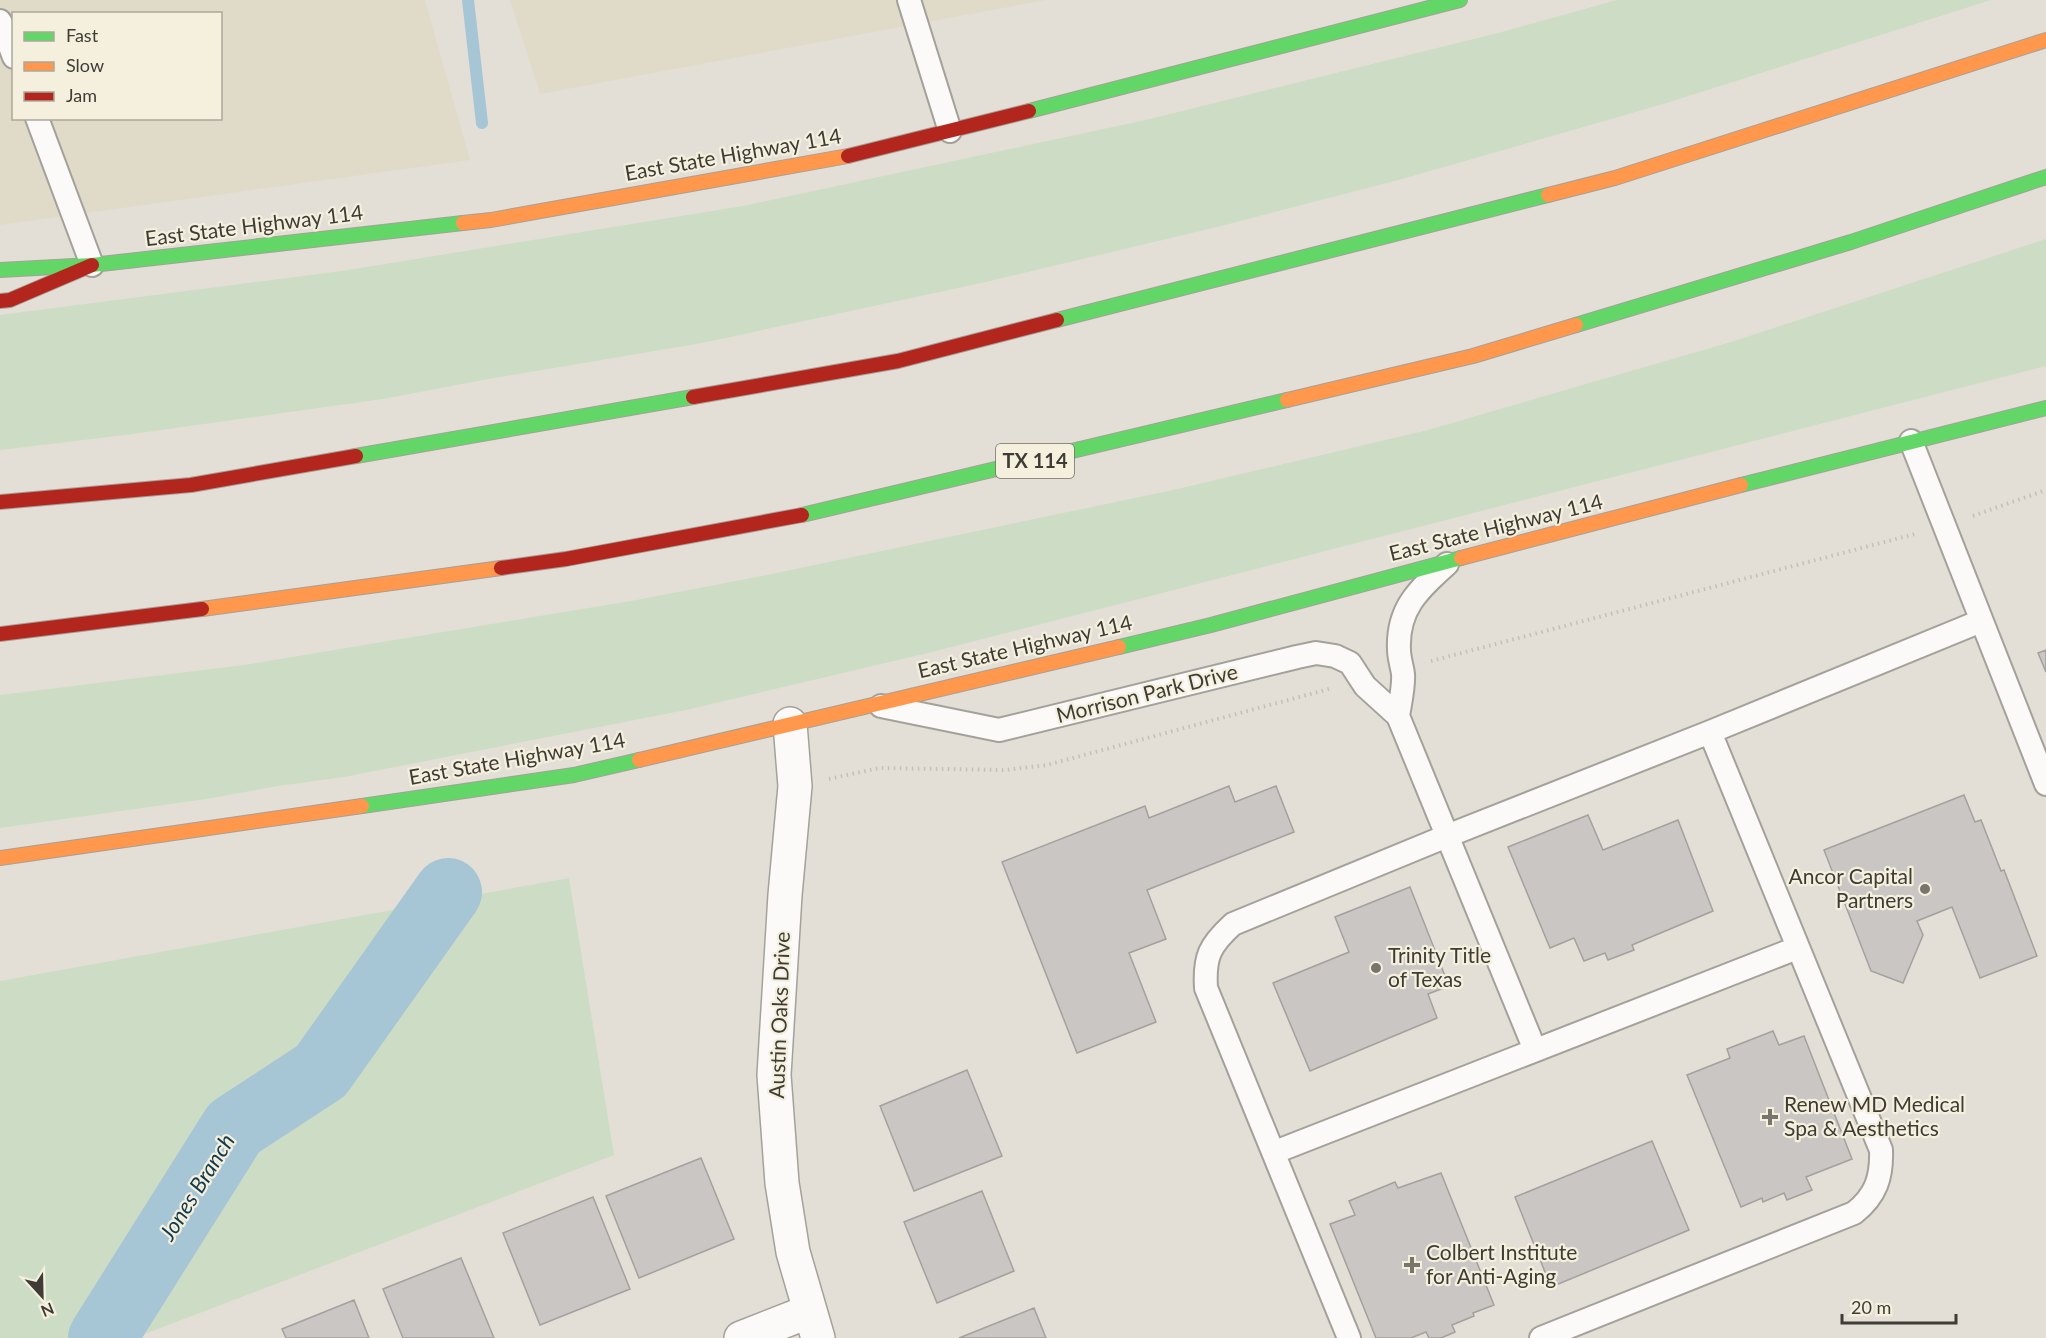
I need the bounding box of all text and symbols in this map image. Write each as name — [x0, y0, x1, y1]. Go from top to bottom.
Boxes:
legend — [12, 12, 222, 120]
text: Fast — [66, 24, 99, 46]
text: Slow — [66, 54, 104, 76]
text: Jam — [66, 84, 97, 106]
street label: East State Highway 114 — [623, 122, 843, 185]
street label: East State Highway 114 — [143, 199, 364, 250]
road number: TX 114 — [996, 444, 1074, 478]
street label: East State Highway 114 — [1386, 488, 1605, 565]
street label: East State Highway 114 — [915, 609, 1134, 682]
street label: Morrison Park Drive — [1053, 658, 1240, 727]
street label: East State Highway 114 — [407, 726, 627, 789]
place label: Ancor Capital Partners — [1789, 863, 1913, 912]
marker: Ancor Capital Partners — [1918, 882, 1932, 896]
street label: Austin Oaks Drive — [763, 931, 794, 1099]
place label: Trinity Title of Texas — [1388, 942, 1491, 991]
marker: Trinity Title of Texas — [1369, 961, 1383, 975]
place label: Renew MD Medical Spa & Aesthetics — [1784, 1091, 1965, 1140]
marker: Renew MD Medical Spa & Aesthetics — [1761, 1108, 1779, 1126]
water label: Jones Branch — [153, 1128, 240, 1246]
place label: Colbert Institute for Anti-Aging — [1426, 1239, 1577, 1288]
marker: Colbert Institute for Anti-Aging — [1403, 1256, 1421, 1274]
north arrow — [12, 1266, 72, 1326]
scale bar — [1842, 1287, 1956, 1325]
text: 20 m — [1851, 1296, 1891, 1318]
text: N — [39, 1299, 57, 1321]

